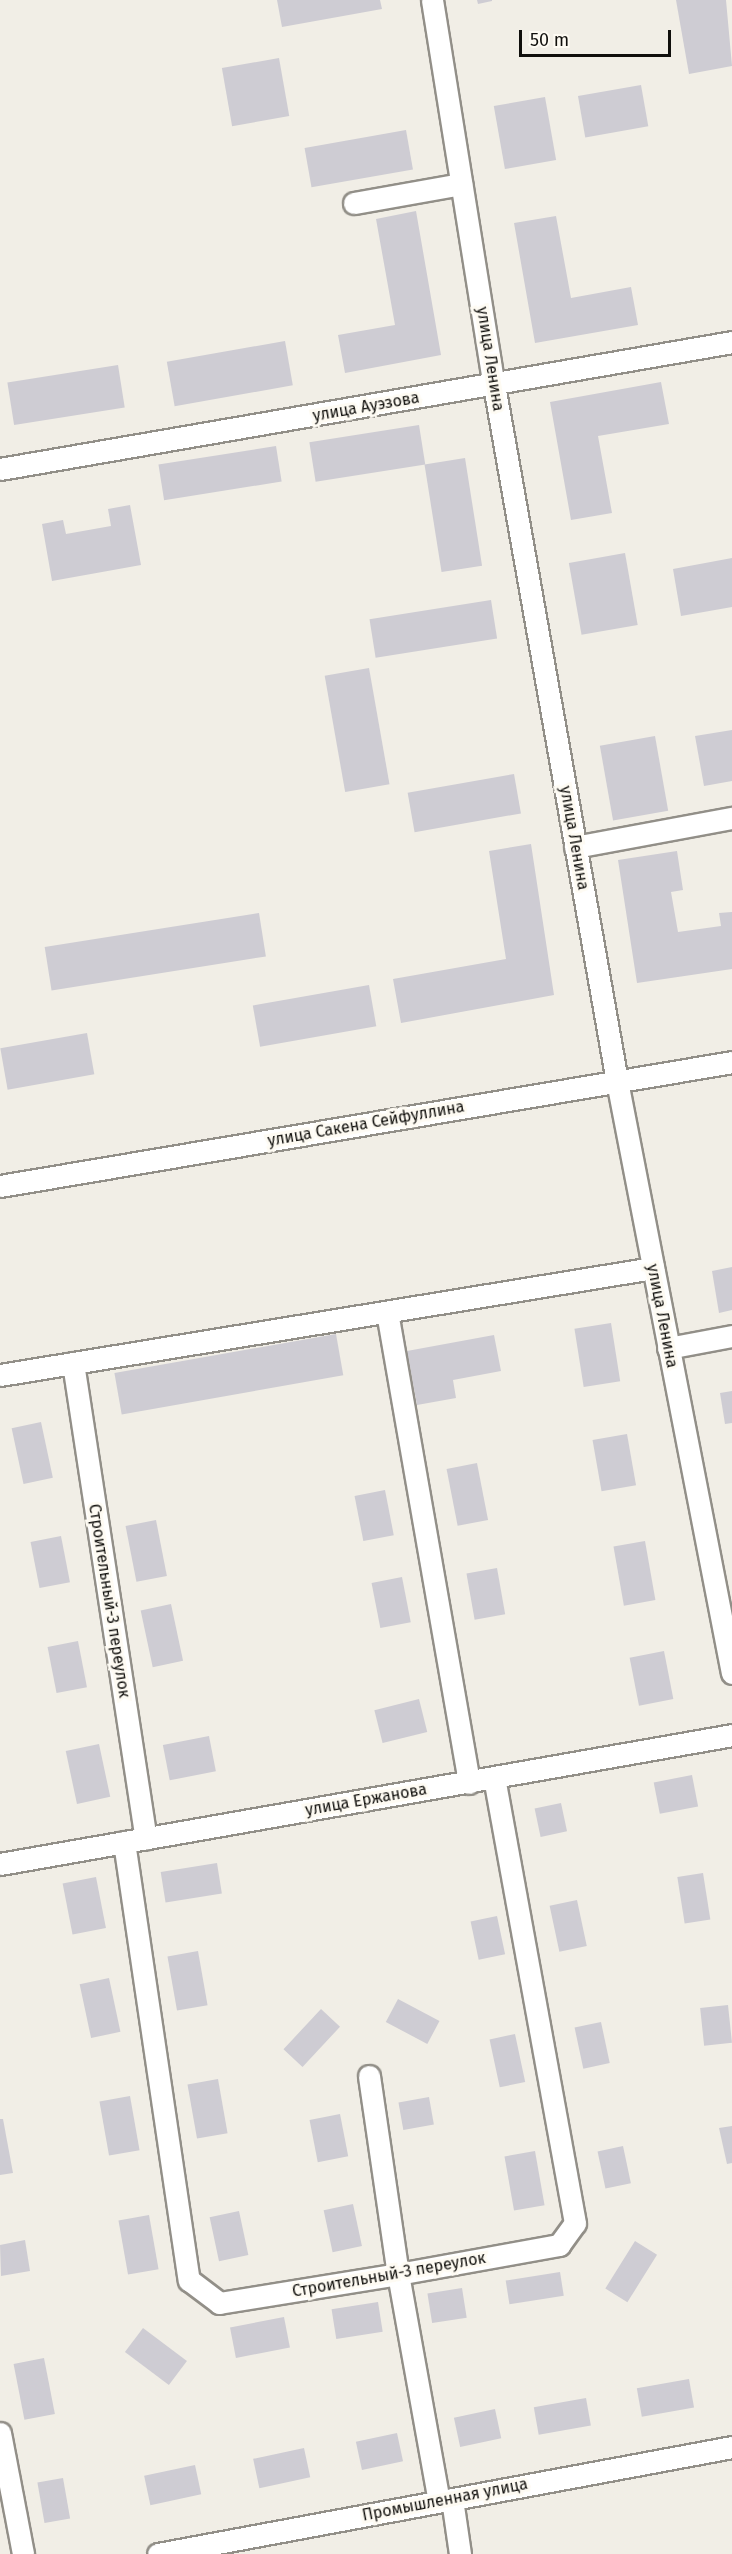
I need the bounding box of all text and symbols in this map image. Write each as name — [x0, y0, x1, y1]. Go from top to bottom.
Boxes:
scale bar — [522, 18, 674, 56]
text: 50 m — [530, 29, 569, 51]
street label: улица Ленина — [472, 305, 508, 413]
street label: улица Ауэзова — [311, 388, 421, 426]
street label: улица Ленина — [555, 784, 593, 892]
street label: улица Сакена Сейфуллина — [266, 1097, 466, 1151]
street label: улица Ленина — [643, 1262, 681, 1370]
street label: Строительный-3 переулок — [84, 1503, 134, 1699]
street label: улица Ержанова — [304, 1780, 428, 1820]
street label: Строительный-3 переулок — [291, 2249, 487, 2301]
street label: Промышленная улица — [361, 2475, 529, 2525]

